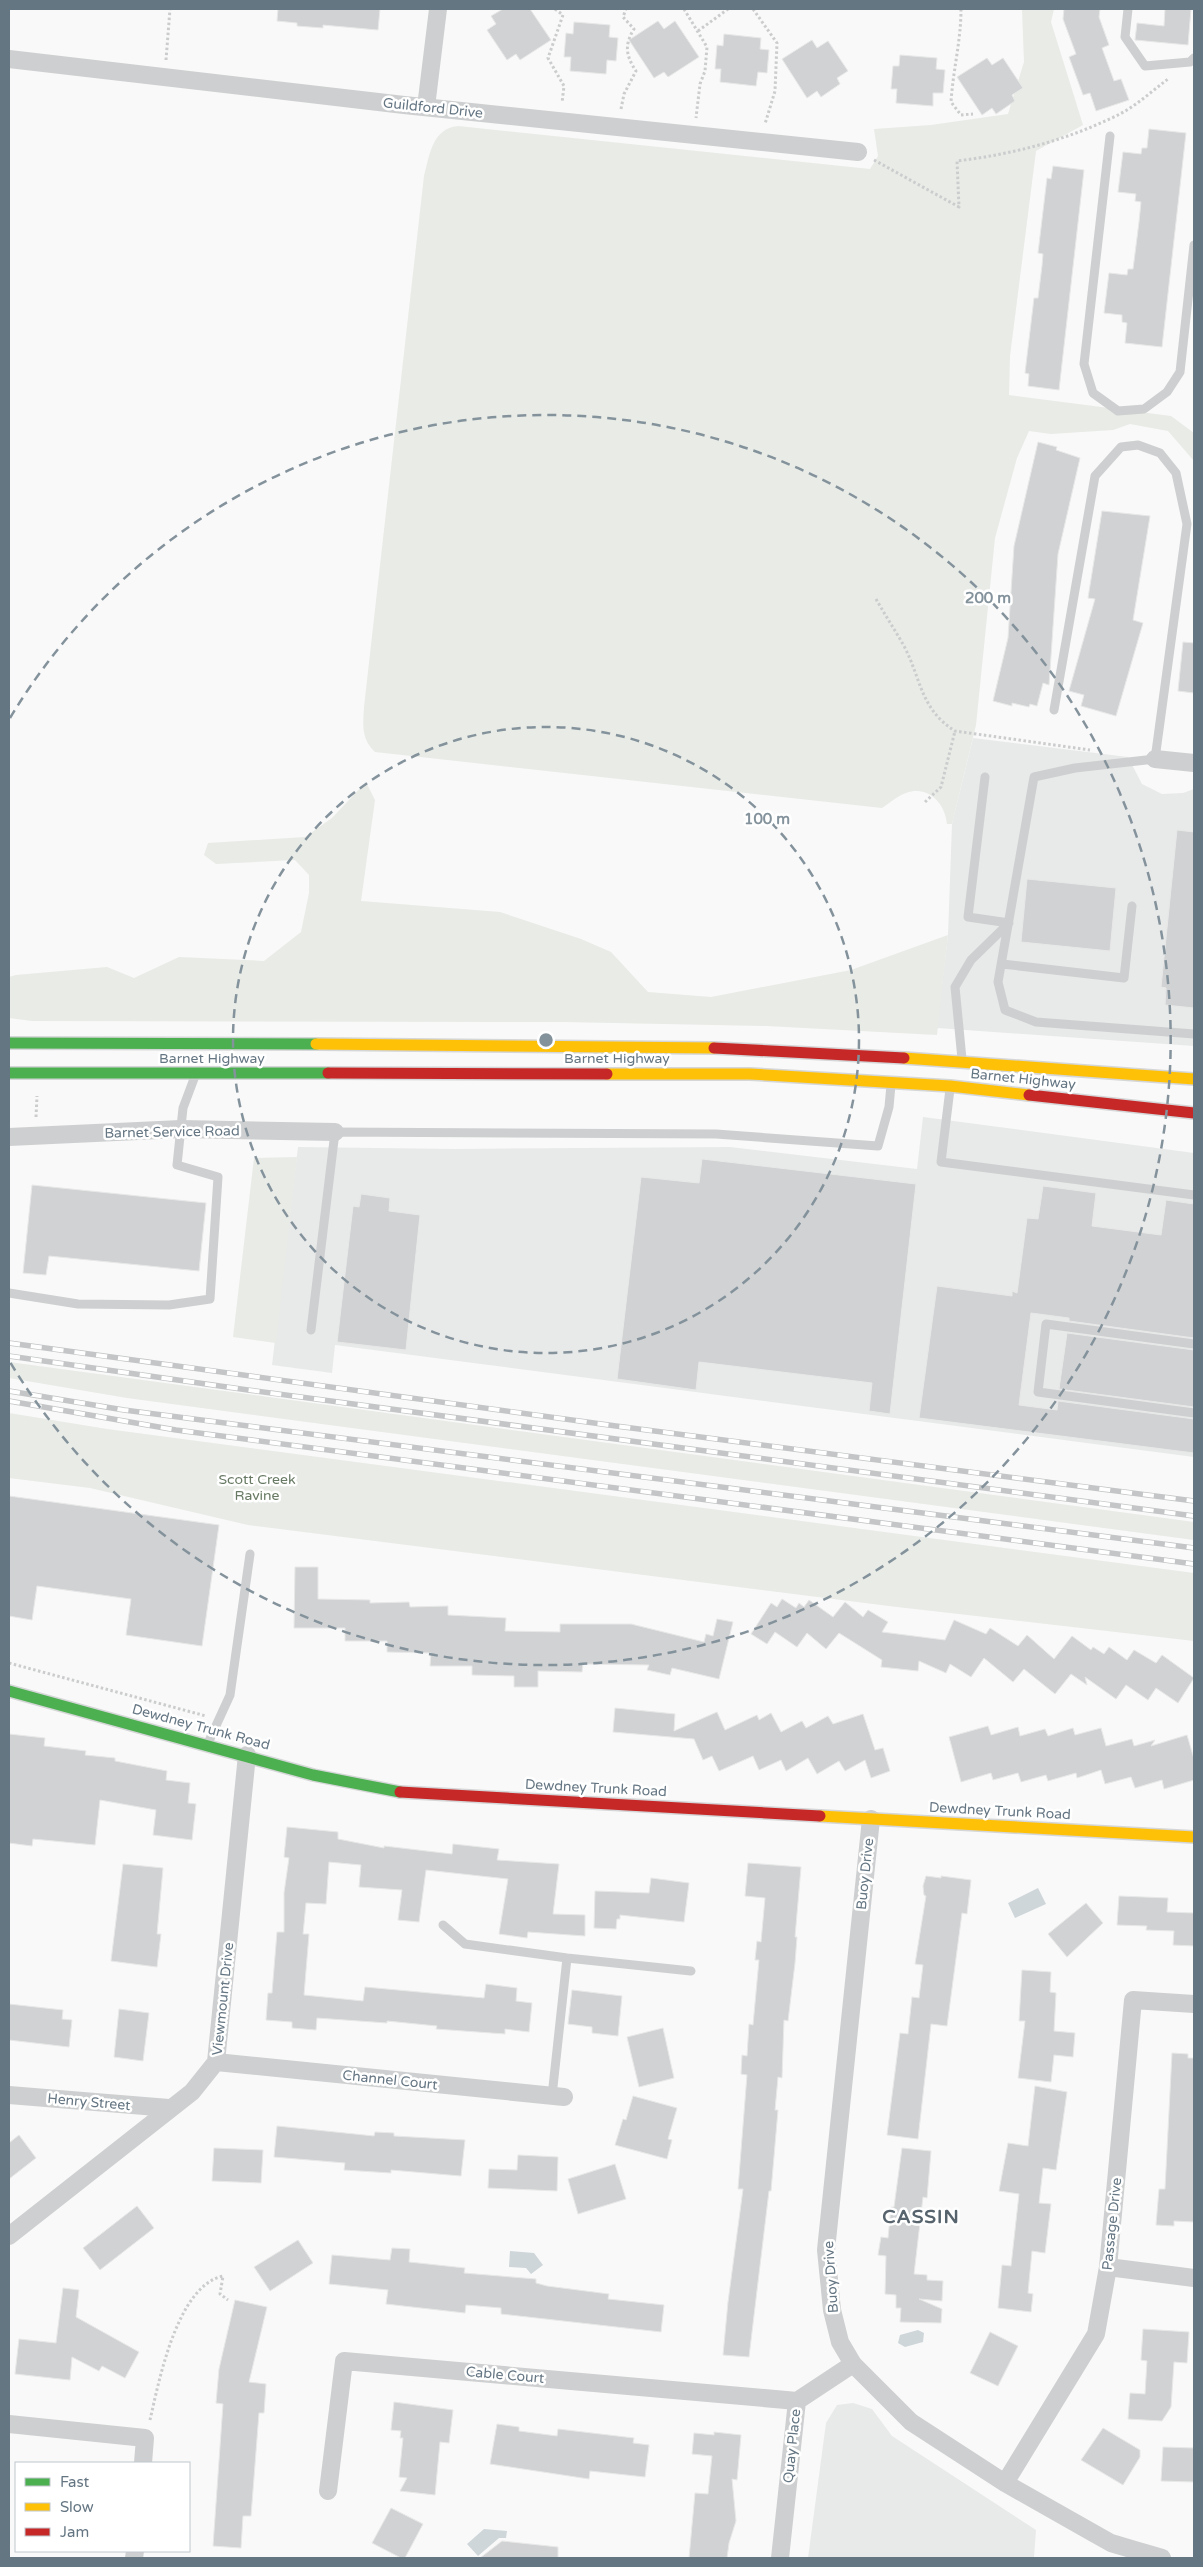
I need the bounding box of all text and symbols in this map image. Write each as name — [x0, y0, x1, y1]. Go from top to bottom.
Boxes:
street label: Guildford Drive — [382, 94, 484, 122]
text: 200 m — [965, 589, 1011, 607]
text: 100 m — [744, 810, 790, 828]
centre of rings — [537, 1031, 555, 1049]
street label: Barnet Highway — [159, 1050, 265, 1067]
street label: Barnet Highway — [564, 1050, 670, 1067]
street label: Barnet Highway — [970, 1065, 1077, 1093]
street label: Barnet Service Road — [104, 1122, 240, 1142]
park label: Scott Creek Ravine — [218, 1471, 296, 1504]
street label: Dewdney Trunk Road — [130, 1700, 272, 1754]
street label: Dewdney Trunk Road — [525, 1776, 667, 1800]
street label: Dewdney Trunk Road — [929, 1799, 1071, 1823]
street label: Buoy Drive — [853, 1837, 877, 1911]
street label: Viewmount Drive — [209, 1941, 237, 2056]
street label: Channel Court — [342, 2067, 439, 2094]
street label: Henry Street — [47, 2090, 132, 2114]
street label: Passage Drive — [1099, 2177, 1125, 2271]
district label: CASSIN — [882, 2206, 960, 2228]
street label: Buoy Drive — [820, 2240, 842, 2314]
street label: Cable Court — [465, 2363, 546, 2387]
street label: Quay Place — [780, 2408, 804, 2484]
legend — [15, 2462, 190, 2552]
text: Fast — [60, 2473, 90, 2491]
text: Slow — [60, 2498, 94, 2516]
text: Jam — [60, 2523, 89, 2541]

